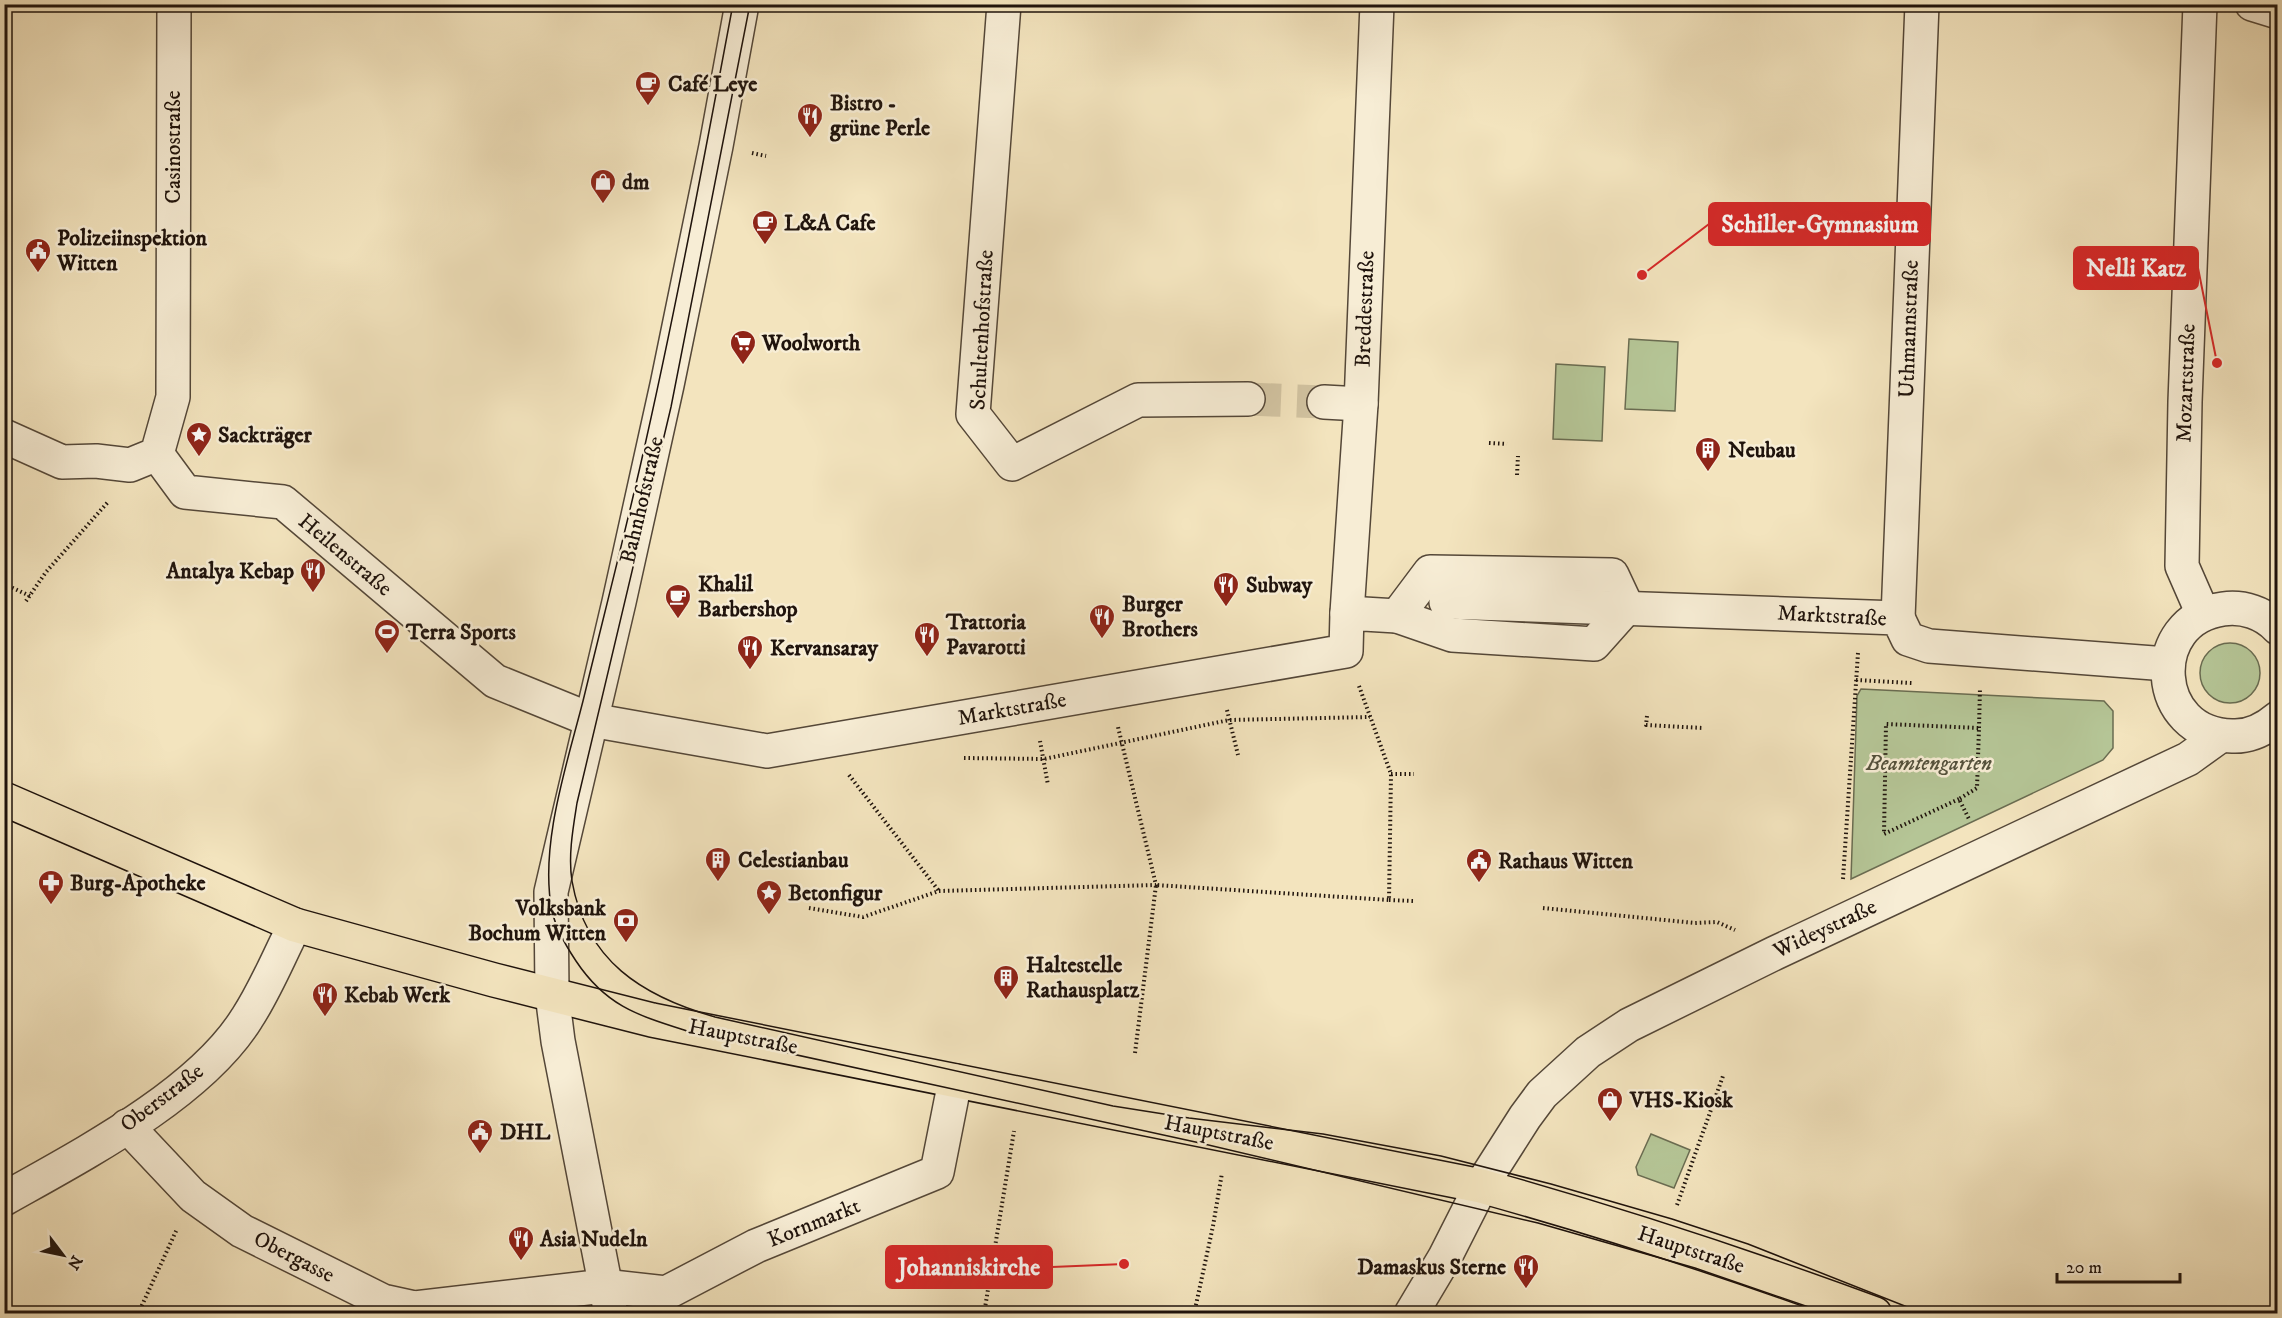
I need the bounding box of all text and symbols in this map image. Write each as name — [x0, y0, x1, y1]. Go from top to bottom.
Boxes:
cafe icon: Café Leye — [633, 69, 663, 107]
place label: Café Leye — [668, 71, 757, 98]
street label: Casinostraße — [160, 90, 187, 204]
place label: Bistro - grüne Perle — [829, 90, 930, 142]
restaurant icon: Bistro - grüne Perle — [795, 101, 825, 139]
shop icon: dm — [588, 167, 618, 205]
place label: dm — [622, 169, 650, 196]
callout: Schiller-Gymnasium — [1709, 203, 1930, 245]
cafe icon: L&A Cafe — [750, 208, 780, 246]
place label: L&A Cafe — [784, 210, 876, 237]
text: Schiller-Gymnasium — [1721, 210, 1919, 240]
place label: Polizeiinspektion Witten — [56, 225, 207, 277]
public building icon: Polizeiinspektion Witten — [23, 236, 53, 274]
callout: Nelli Katz — [2074, 247, 2198, 289]
street label: Schultenhofstraße — [964, 249, 1000, 411]
street label: Breddestraße — [1349, 250, 1381, 368]
text: Nelli Katz — [2086, 254, 2187, 284]
street label: Uthmannstraße — [1893, 259, 1925, 399]
street label: Mozartstraße — [2170, 323, 2202, 443]
supermarket icon: Woolworth — [728, 328, 758, 366]
place label: Woolworth — [761, 330, 861, 357]
place icon: Sackträger — [184, 420, 214, 458]
place label: Sackträger — [218, 422, 313, 449]
street label: Bahnhofstraße — [614, 434, 670, 566]
building icon: Neubau — [1693, 435, 1723, 473]
place label: Neubau — [1728, 437, 1796, 464]
street label: Heilenstraße — [293, 508, 397, 602]
restaurant icon: Antalya Kebap — [298, 556, 328, 594]
place label: Antalya Kebap — [165, 558, 294, 585]
restaurant icon: Subway — [1211, 570, 1241, 608]
place label: Khalil Barbershop — [698, 571, 798, 623]
place label: Subway — [1246, 572, 1313, 599]
cafe icon: Khalil Barbershop — [663, 582, 693, 620]
place label: Burger Brothers — [1122, 591, 1198, 643]
street label: Marktstraße — [1777, 600, 1887, 632]
restaurant icon: Burger Brothers — [1087, 602, 1117, 640]
place label: Trattoria Pavarotti — [945, 609, 1027, 661]
sports icon: Terra Sports — [372, 617, 402, 655]
place label: Terra Sports — [405, 619, 516, 646]
restaurant icon: Trattoria Pavarotti — [912, 620, 942, 658]
restaurant icon: Kervansaray — [735, 633, 765, 671]
place label: Kervansaray — [770, 635, 878, 662]
street label: Marktstraße — [956, 686, 1068, 732]
park label: Beamtengarten — [1865, 750, 1992, 777]
building icon: Celestianbau — [703, 845, 733, 883]
public building icon: Rathaus Witten — [1464, 846, 1494, 884]
place label: Celestianbau — [738, 847, 849, 874]
place label: Rathaus Witten — [1498, 848, 1634, 875]
pharmacy icon: Burg-Apotheke — [36, 868, 66, 906]
place label: Burg-Apotheke — [70, 870, 206, 897]
place icon: Betonfigur — [754, 878, 784, 916]
place label: Betonfigur — [788, 880, 883, 907]
street label: Wideystraße — [1768, 893, 1881, 965]
place label: Volksbank Bochum Witten — [468, 895, 607, 947]
bank icon: Volksbank Bochum Witten — [611, 906, 641, 944]
place label: Haltestelle Rathausplatz — [1026, 952, 1140, 1004]
building icon: Haltestelle Rathausplatz — [991, 963, 1021, 1001]
restaurant icon: Kebab Werk — [310, 980, 340, 1018]
place label: Kebab Werk — [344, 982, 451, 1009]
street label: Hauptstraße — [686, 1013, 800, 1061]
street label: Oberstraße — [115, 1058, 209, 1138]
shop icon: VHS-Kiosk — [1595, 1085, 1625, 1123]
place label: VHS-Kiosk — [1629, 1087, 1734, 1114]
street label: Hauptstraße — [1162, 1109, 1276, 1157]
public building icon: DHL — [465, 1117, 495, 1155]
place label: DHL — [500, 1119, 551, 1146]
street label: Kornmarkt — [764, 1192, 864, 1254]
street label: Hauptstraße — [1634, 1220, 1748, 1280]
restaurant icon: Asia Nudeln — [506, 1224, 536, 1262]
north arrow — [33, 1225, 93, 1285]
street label: Obergasse — [249, 1225, 339, 1289]
place label: Asia Nudeln — [539, 1226, 648, 1253]
callout: Johanniskirche — [886, 1246, 1052, 1288]
scale bar — [2057, 1246, 2180, 1284]
text: N — [63, 1252, 87, 1273]
restaurant icon: Damaskus Sterne — [1511, 1252, 1541, 1290]
text: Johanniskirche — [895, 1253, 1040, 1283]
place label: Damaskus Sterne — [1357, 1254, 1506, 1281]
text: 20 m — [2066, 1257, 2102, 1279]

